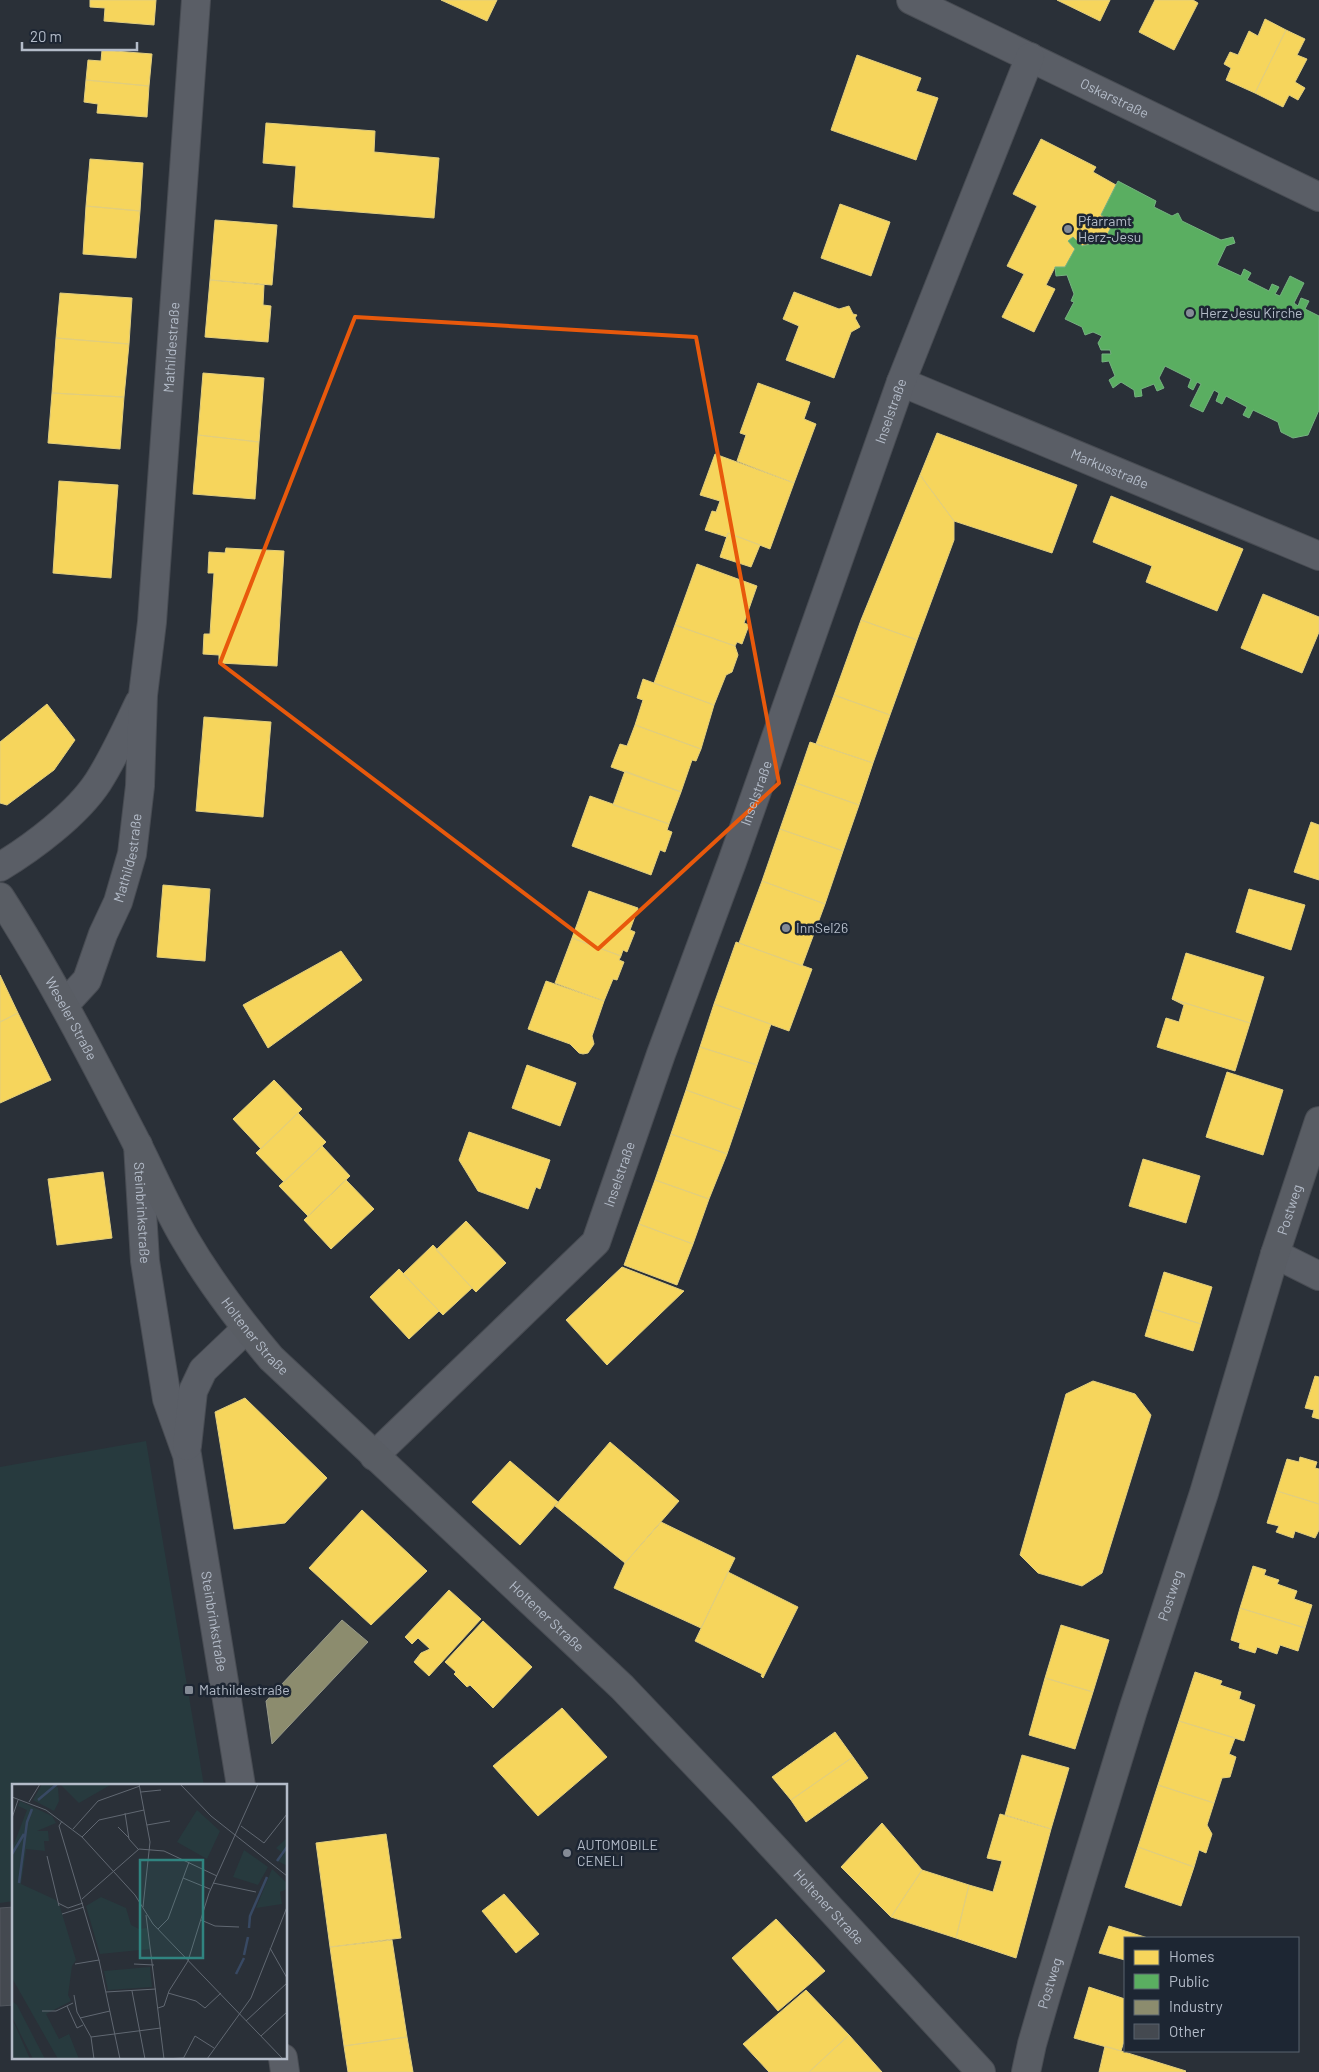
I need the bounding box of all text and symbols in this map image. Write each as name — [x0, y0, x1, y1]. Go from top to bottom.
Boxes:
scale bar — [22, 20, 138, 52]
text: 20 m — [30, 27, 62, 45]
street label: Oskarstraße — [1078, 74, 1152, 122]
place label: Pfarramt Herz-Jesu — [1078, 212, 1141, 245]
marker: Pfarramt Herz-Jesu — [1062, 223, 1074, 235]
street label: Mathildestraße — [159, 301, 183, 393]
place label: Herz Jesu Kirche — [1200, 304, 1303, 321]
marker: Herz Jesu Kirche — [1184, 307, 1196, 319]
street label: Inselstraße — [871, 376, 910, 446]
street label: Markusstraße — [1068, 445, 1151, 492]
street label: Inselstraße — [736, 758, 775, 828]
street label: Mathildestraße — [109, 812, 145, 904]
place label: InnSel26 — [796, 919, 848, 936]
marker: InnSel26 — [780, 922, 792, 934]
street label: Weseler Straße — [42, 974, 101, 1063]
street label: Inselstraße — [600, 1139, 638, 1209]
street label: Steinbrinkstraße — [131, 1161, 154, 1264]
street label: Postweg — [1273, 1182, 1306, 1237]
street label: Holtener Straße — [218, 1294, 292, 1378]
street label: Postweg — [1154, 1568, 1186, 1623]
street label: Steinbrinkstraße — [198, 1570, 231, 1673]
street label: Holtener Straße — [506, 1577, 588, 1655]
place label: Mathildestraße — [199, 1681, 290, 1698]
marker: Mathildestraße — [183, 1684, 195, 1696]
inset map — [12, 1784, 288, 2060]
place label: AUTOMOBILE CENELI — [577, 1836, 658, 1869]
marker: AUTOMOBILE CENELI — [561, 1847, 573, 1859]
street label: Holtener Straße — [790, 1866, 868, 1948]
legend — [1124, 1937, 1299, 2052]
text: Homes — [1169, 1947, 1214, 1965]
street label: Postweg — [1034, 1955, 1065, 2010]
text: Public — [1169, 1972, 1209, 1990]
text: Industry — [1169, 1997, 1223, 2015]
text: Other — [1169, 2022, 1206, 2040]

